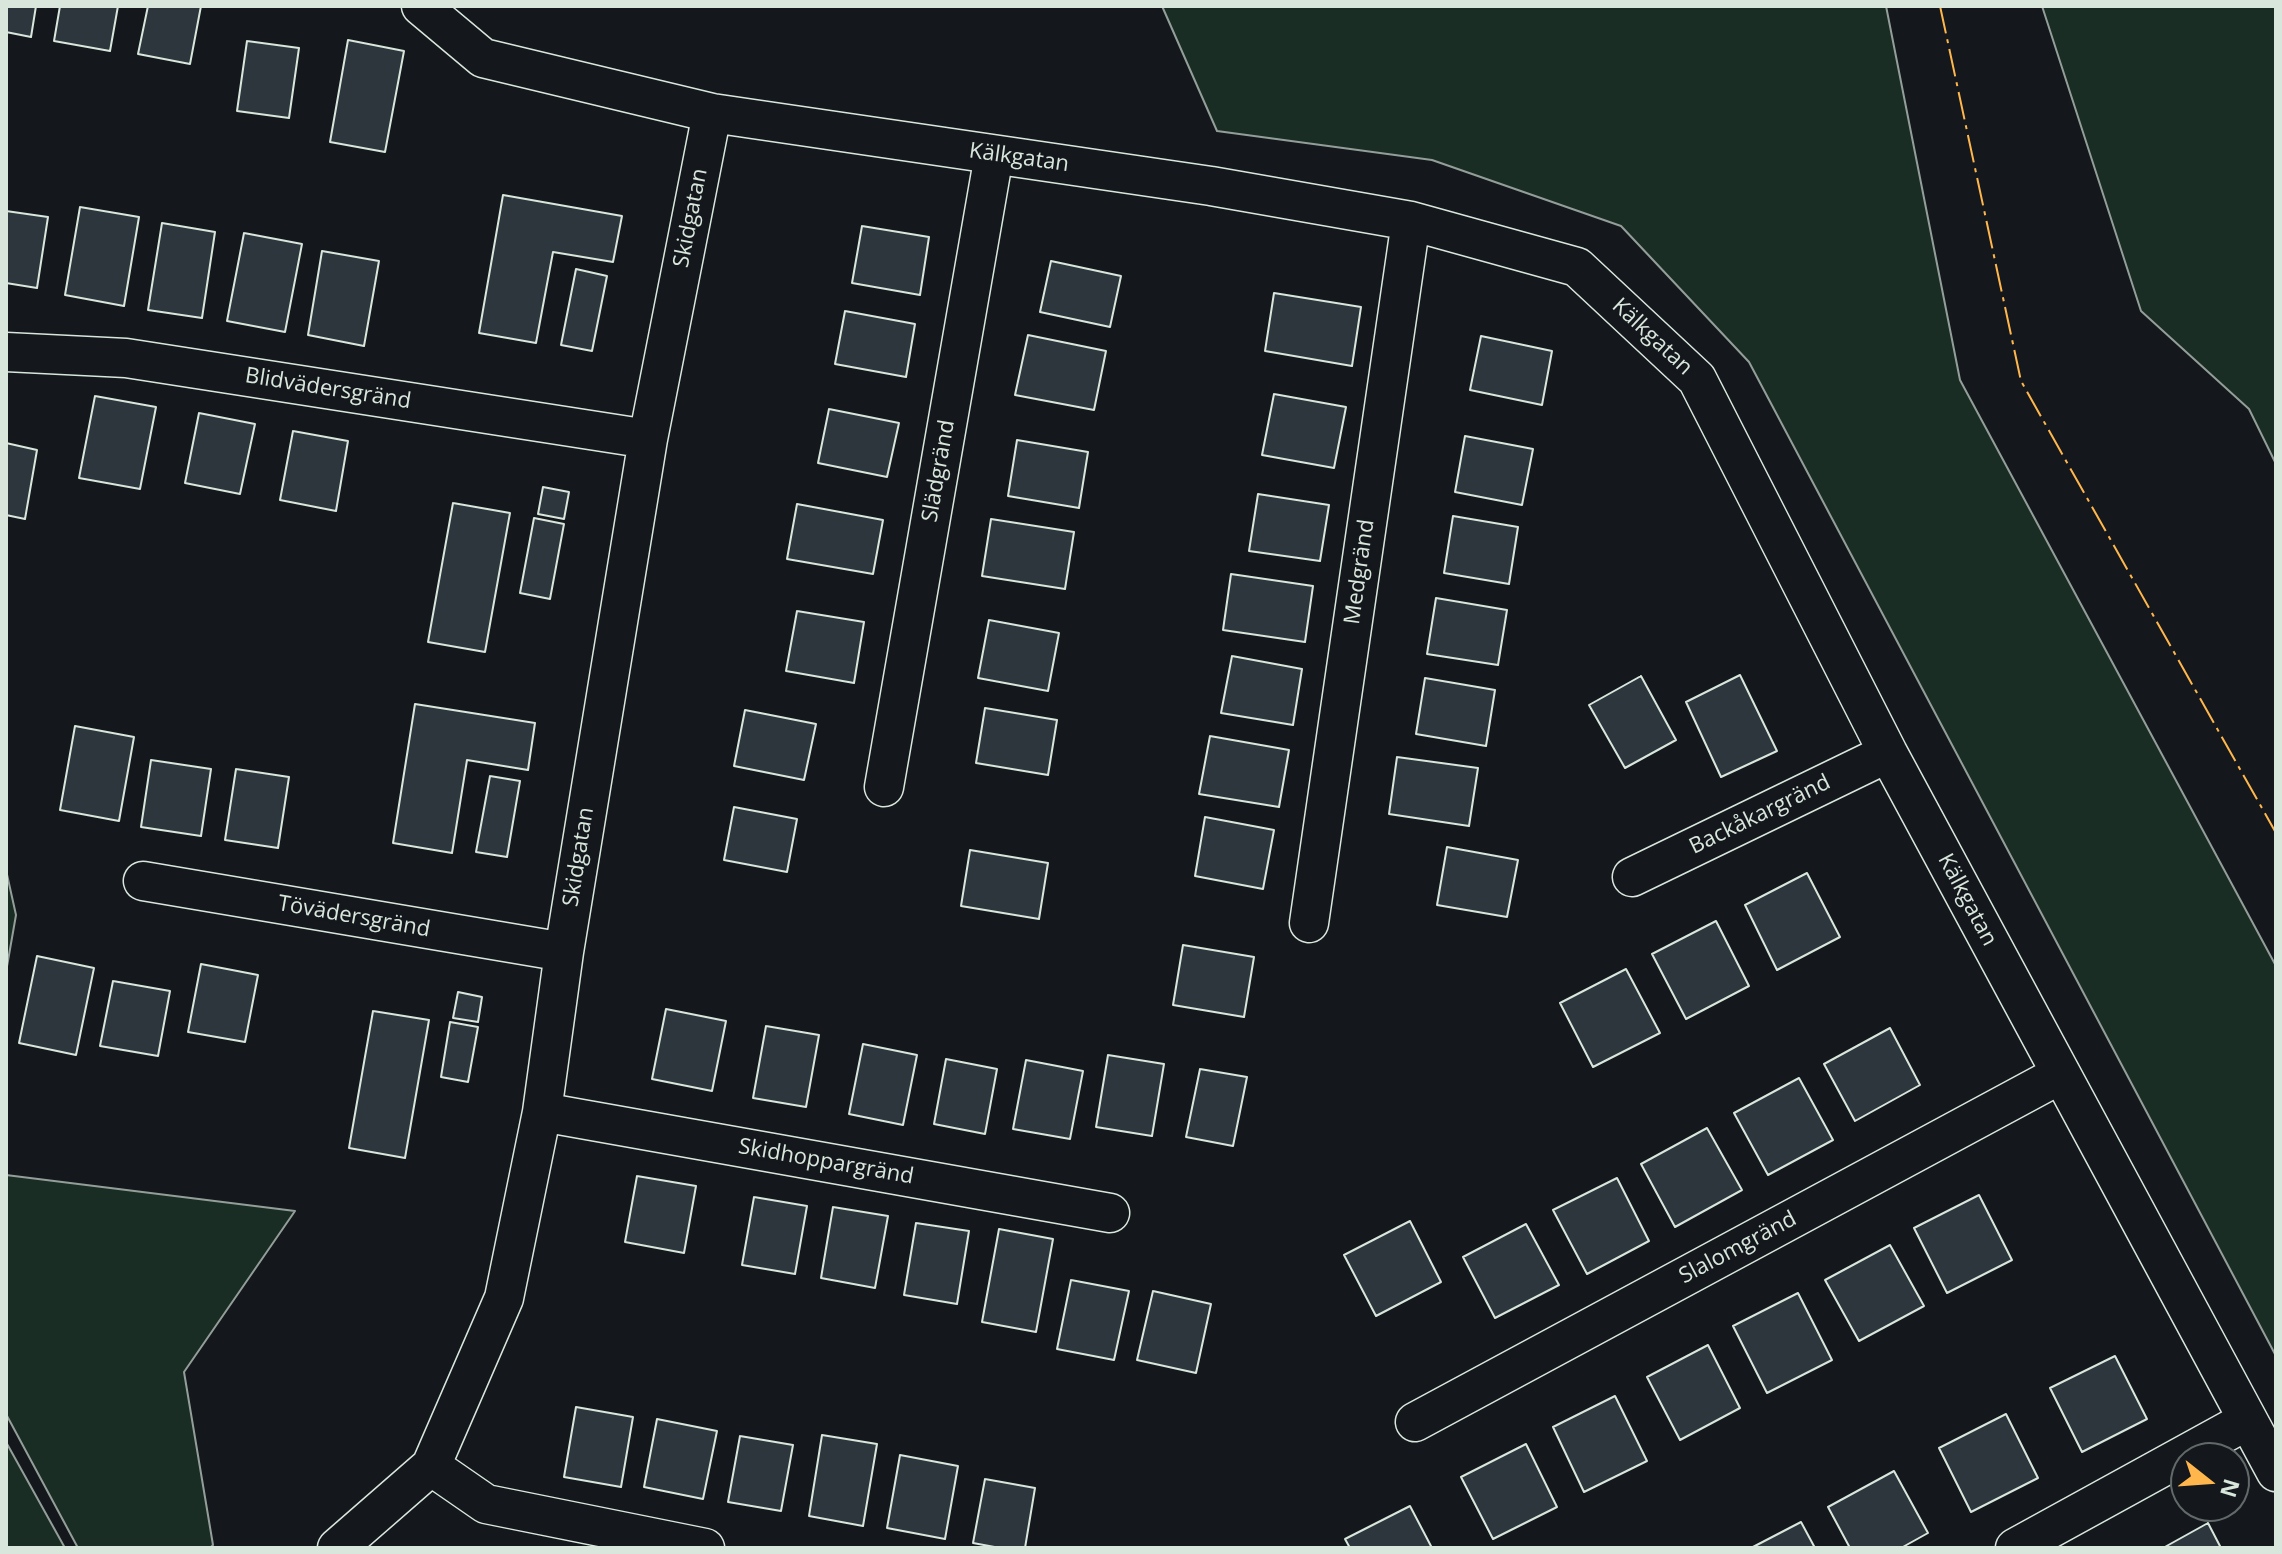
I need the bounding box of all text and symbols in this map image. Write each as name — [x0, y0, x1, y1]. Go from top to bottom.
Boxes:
street label: Kälkgatan — [967, 138, 1071, 178]
street label: Skidgatan — [668, 166, 714, 270]
street label: Kälkgatan — [1606, 293, 1698, 381]
street label: Blidvädersgränd — [243, 363, 413, 415]
street label: Slädgränd — [917, 418, 961, 524]
street label: Medgränd — [1340, 518, 1380, 626]
street label: Backåkargränd — [1685, 769, 1835, 861]
street label: Skidgatan — [558, 805, 600, 909]
street label: Kälkgatan — [1932, 849, 2002, 951]
street label: Tövädersgränd — [276, 891, 432, 943]
street label: Skidhoppargränd — [736, 1134, 916, 1190]
street label: Slalomgränd — [1675, 1206, 1801, 1290]
north arrow — [2170, 1442, 2250, 1522]
text: N — [2214, 1475, 2248, 1501]

